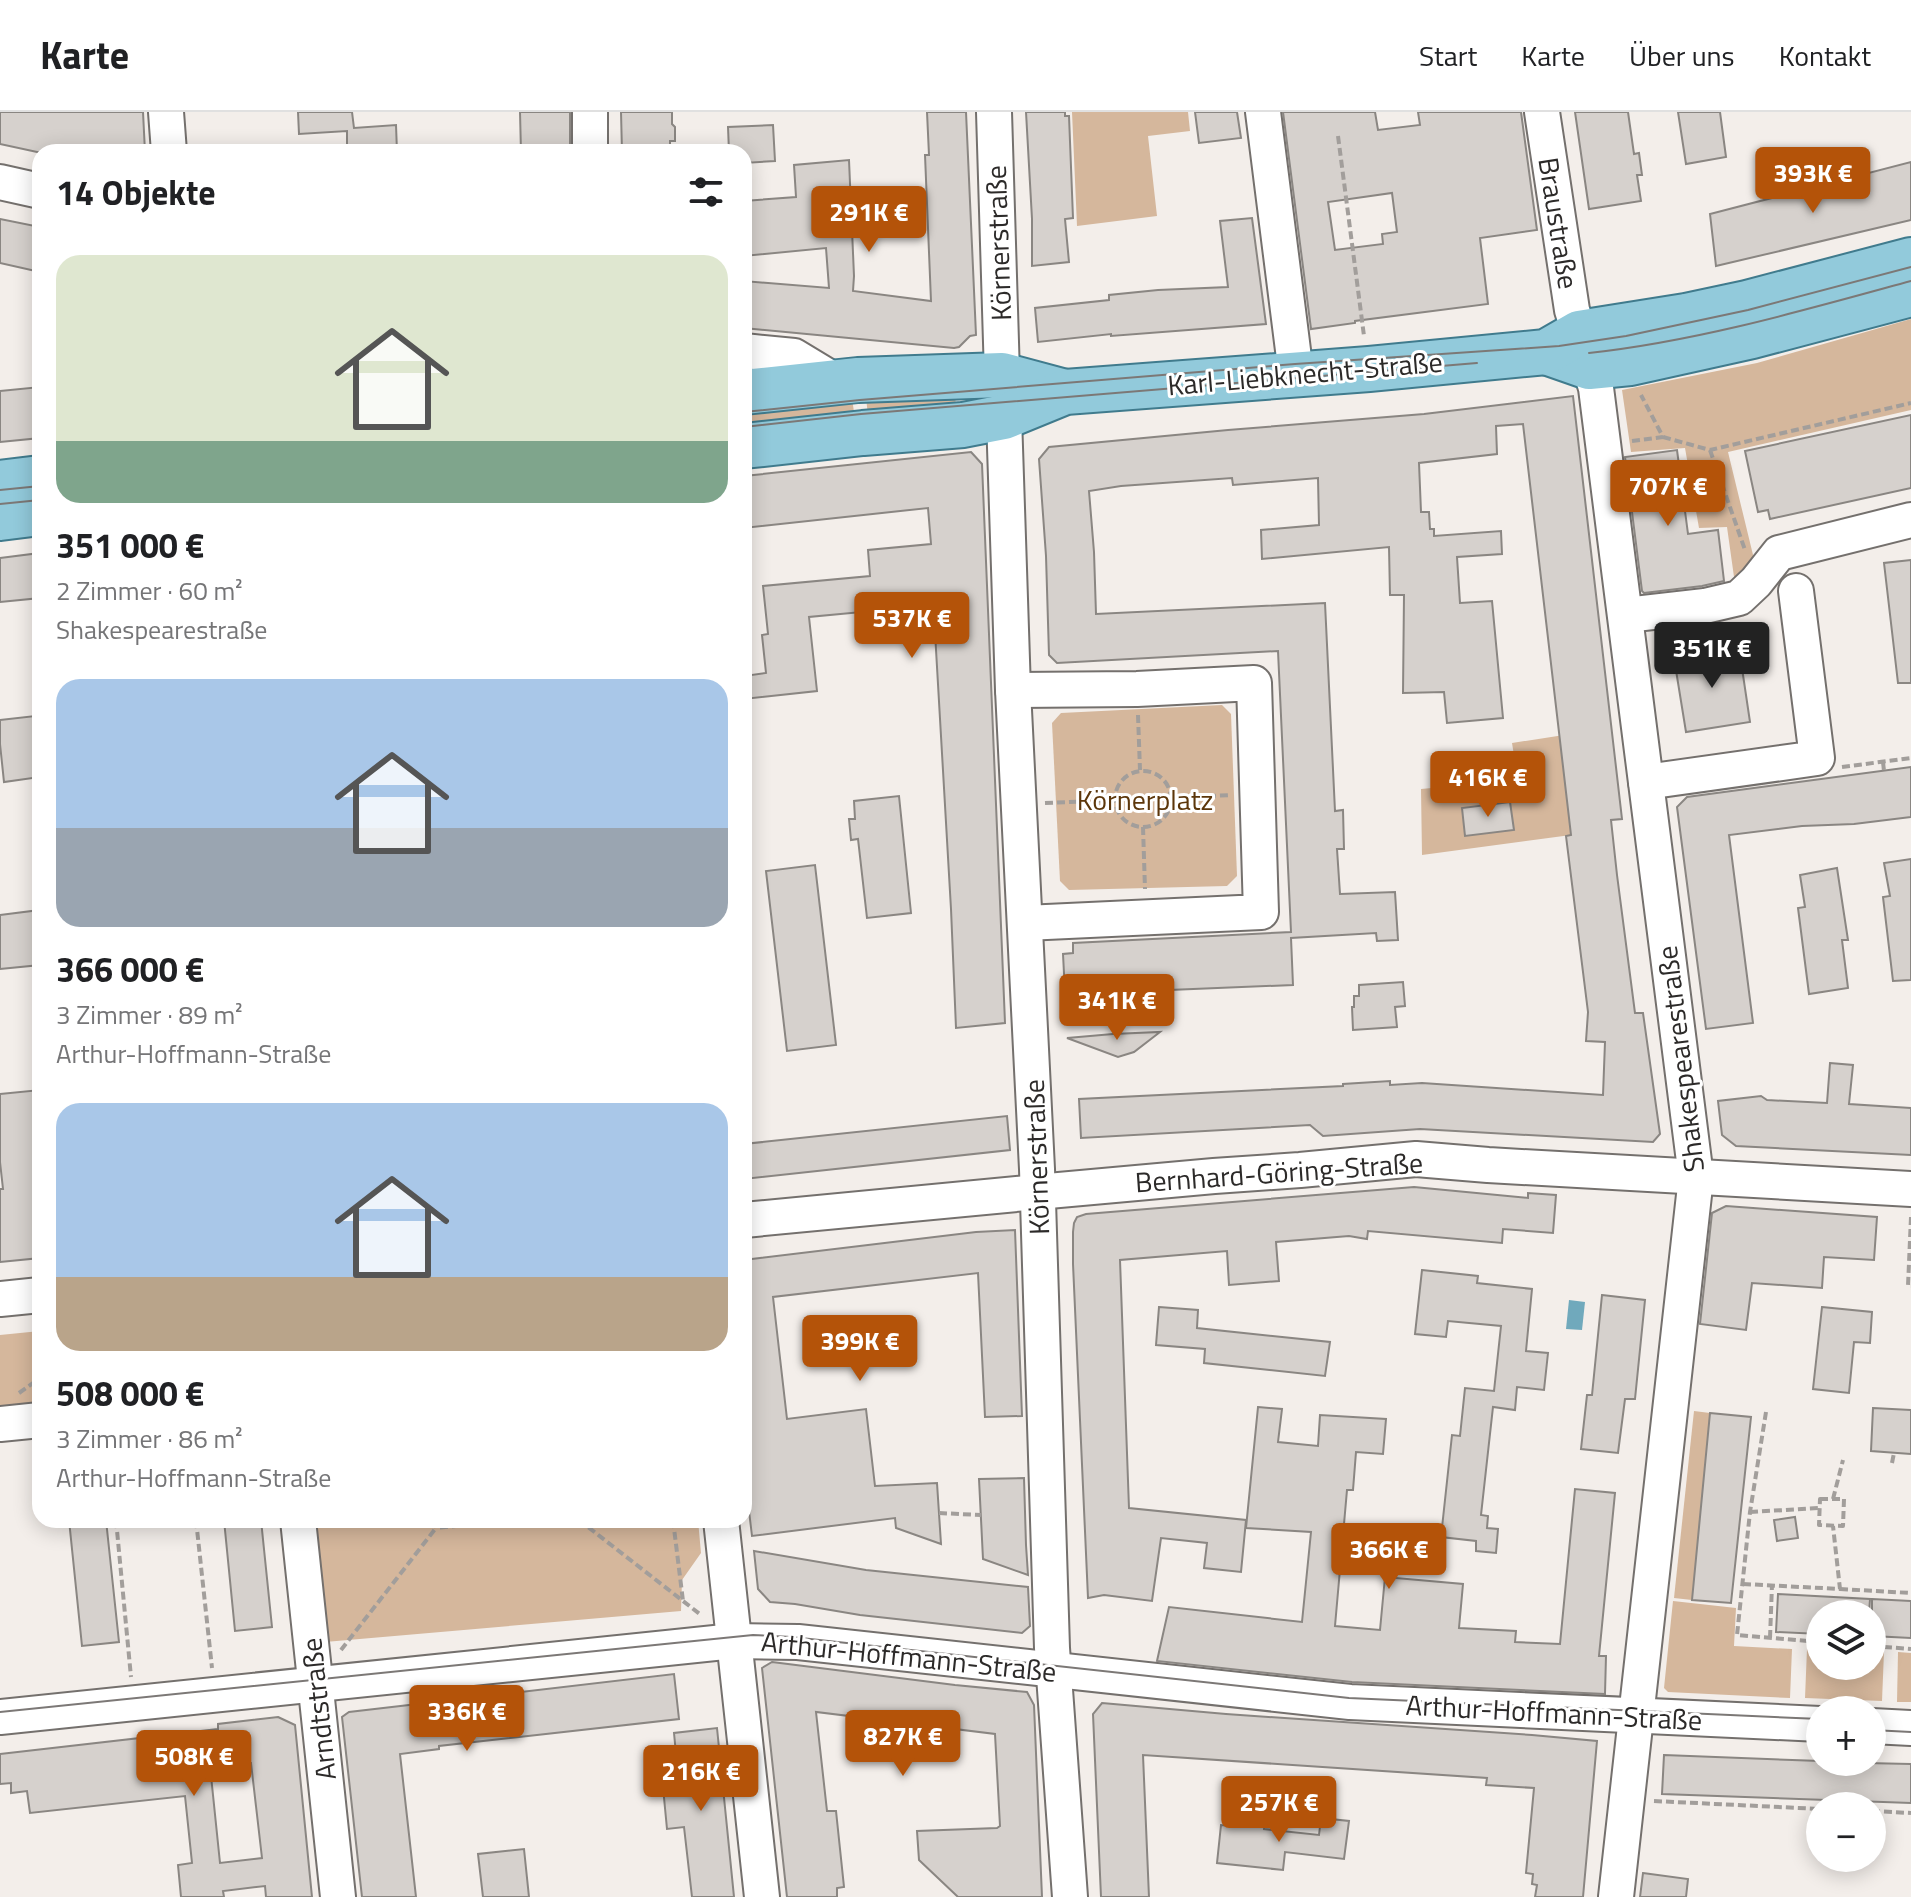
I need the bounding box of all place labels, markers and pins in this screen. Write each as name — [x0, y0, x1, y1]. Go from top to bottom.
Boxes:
pin: 393K € — [1748, 147, 1878, 215]
pin: 291K € — [804, 186, 934, 254]
pin: 707K € — [1603, 460, 1733, 528]
pin: 537K € — [847, 592, 977, 660]
pin: 351K € — [1647, 622, 1777, 690]
pin: 416K € — [1423, 751, 1553, 819]
pin: 341K € — [1052, 974, 1182, 1042]
pin: 399K € — [795, 1315, 925, 1383]
pin: 366K € — [1324, 1523, 1454, 1591]
pin: 336K € — [402, 1685, 532, 1753]
pin: 827K € — [838, 1710, 968, 1778]
pin: 508K € — [129, 1730, 259, 1798]
pin: 216K € — [636, 1745, 766, 1813]
pin: 257K € — [1214, 1776, 1344, 1844]

